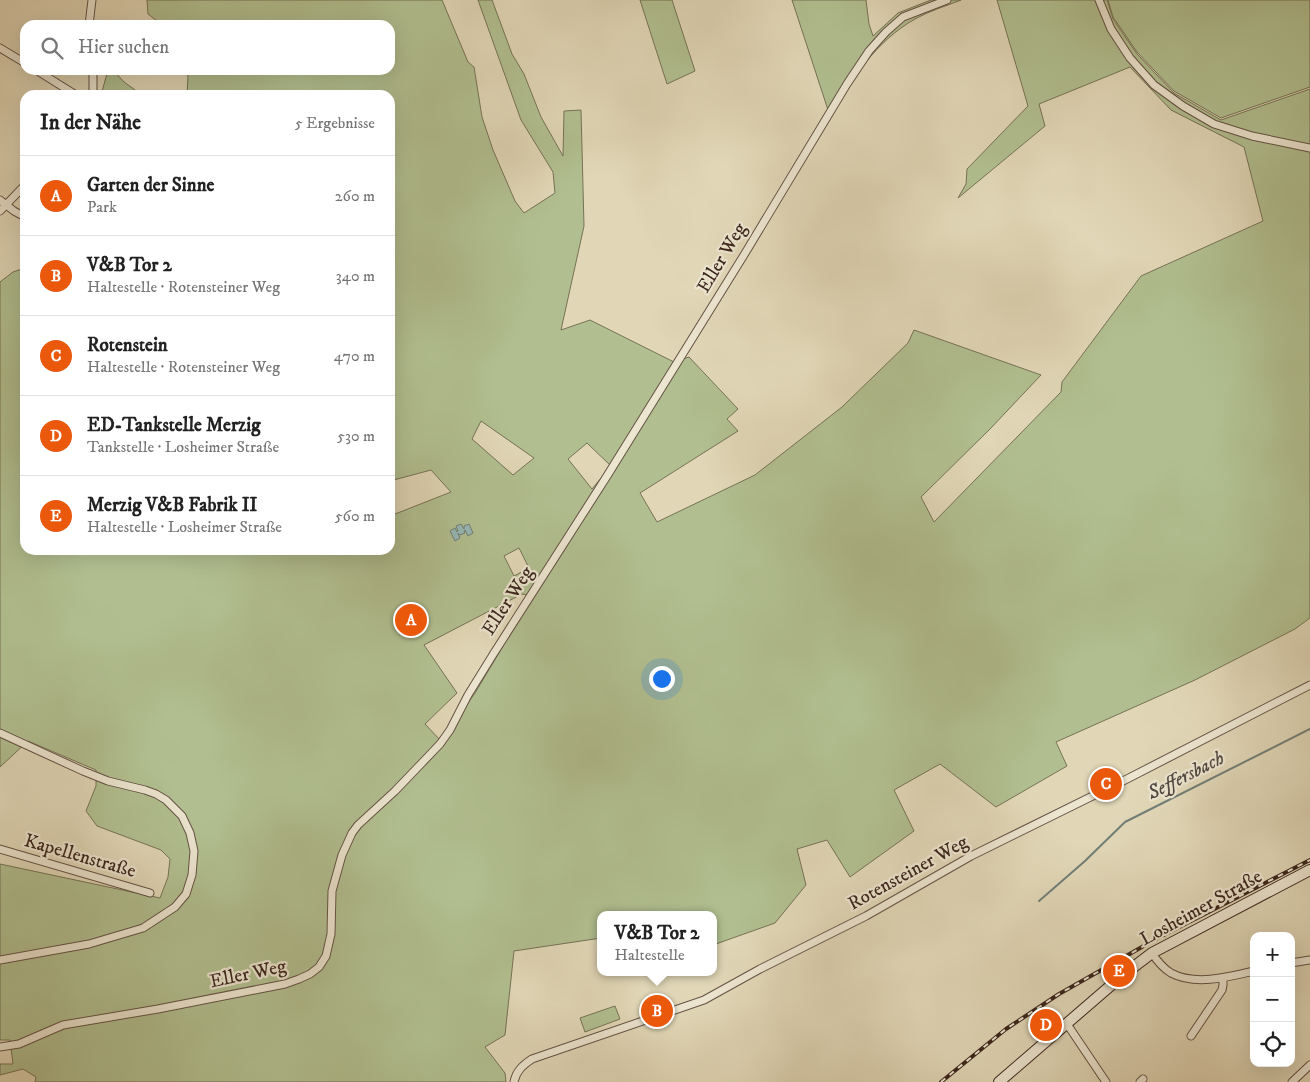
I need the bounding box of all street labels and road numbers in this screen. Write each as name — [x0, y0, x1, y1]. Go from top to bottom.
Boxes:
street label: Eller Weg — [692, 218, 752, 297]
street label: Eller Weg — [477, 562, 539, 640]
street label: Kapellenstraße — [22, 829, 139, 883]
street label: Rotensteiner Weg — [844, 830, 973, 915]
street label: Losheimer Straße — [1136, 865, 1266, 951]
street label: Eller Weg — [208, 955, 289, 993]

